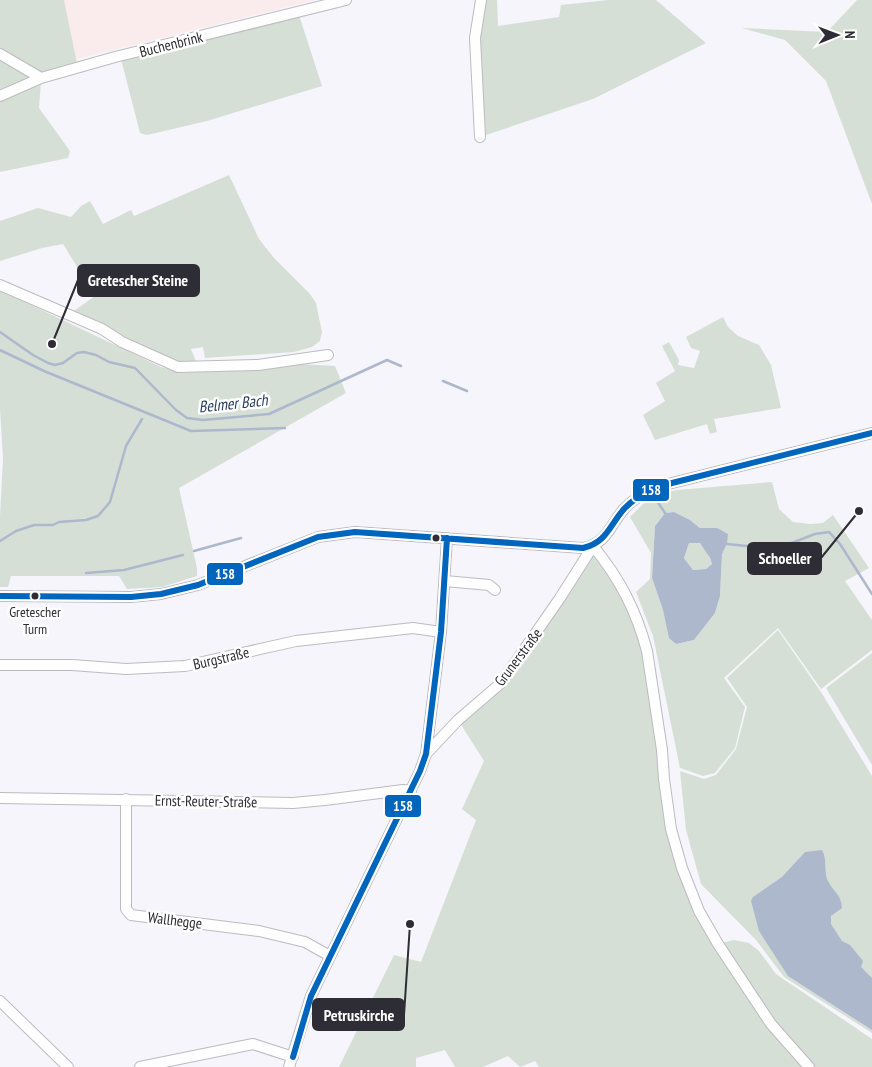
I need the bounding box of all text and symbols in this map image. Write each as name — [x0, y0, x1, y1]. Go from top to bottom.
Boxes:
north arrow — [812, 10, 862, 60]
street label: Buchenbrink — [137, 27, 205, 61]
text: N — [841, 31, 859, 39]
callout: Gretescher Steine — [78, 265, 199, 296]
text: Gretescher Steine — [88, 270, 188, 290]
water label: Belmer Bach — [197, 389, 269, 417]
line badge: 158 — [632, 478, 670, 502]
text: 158 — [641, 481, 661, 499]
unlabelled marker — [431, 533, 441, 543]
callout: Schoeller — [748, 543, 821, 574]
text: Schoeller — [758, 548, 812, 568]
line badge: 158 — [206, 562, 244, 586]
text: 158 — [215, 565, 235, 583]
marker: Gretescher Turm — [30, 591, 40, 601]
place label: Gretescher Turm — [9, 603, 61, 638]
street label: Grunerstraße — [490, 624, 546, 690]
street label: Burgstraße — [191, 642, 251, 674]
street label: Ernst-Reuter-Straße — [155, 791, 257, 811]
line badge: 158 — [384, 794, 422, 818]
text: 158 — [393, 797, 413, 815]
street label: Wallhegge — [147, 907, 203, 933]
callout: Petruskirche — [313, 999, 404, 1030]
text: Petruskirche — [324, 1005, 394, 1025]

